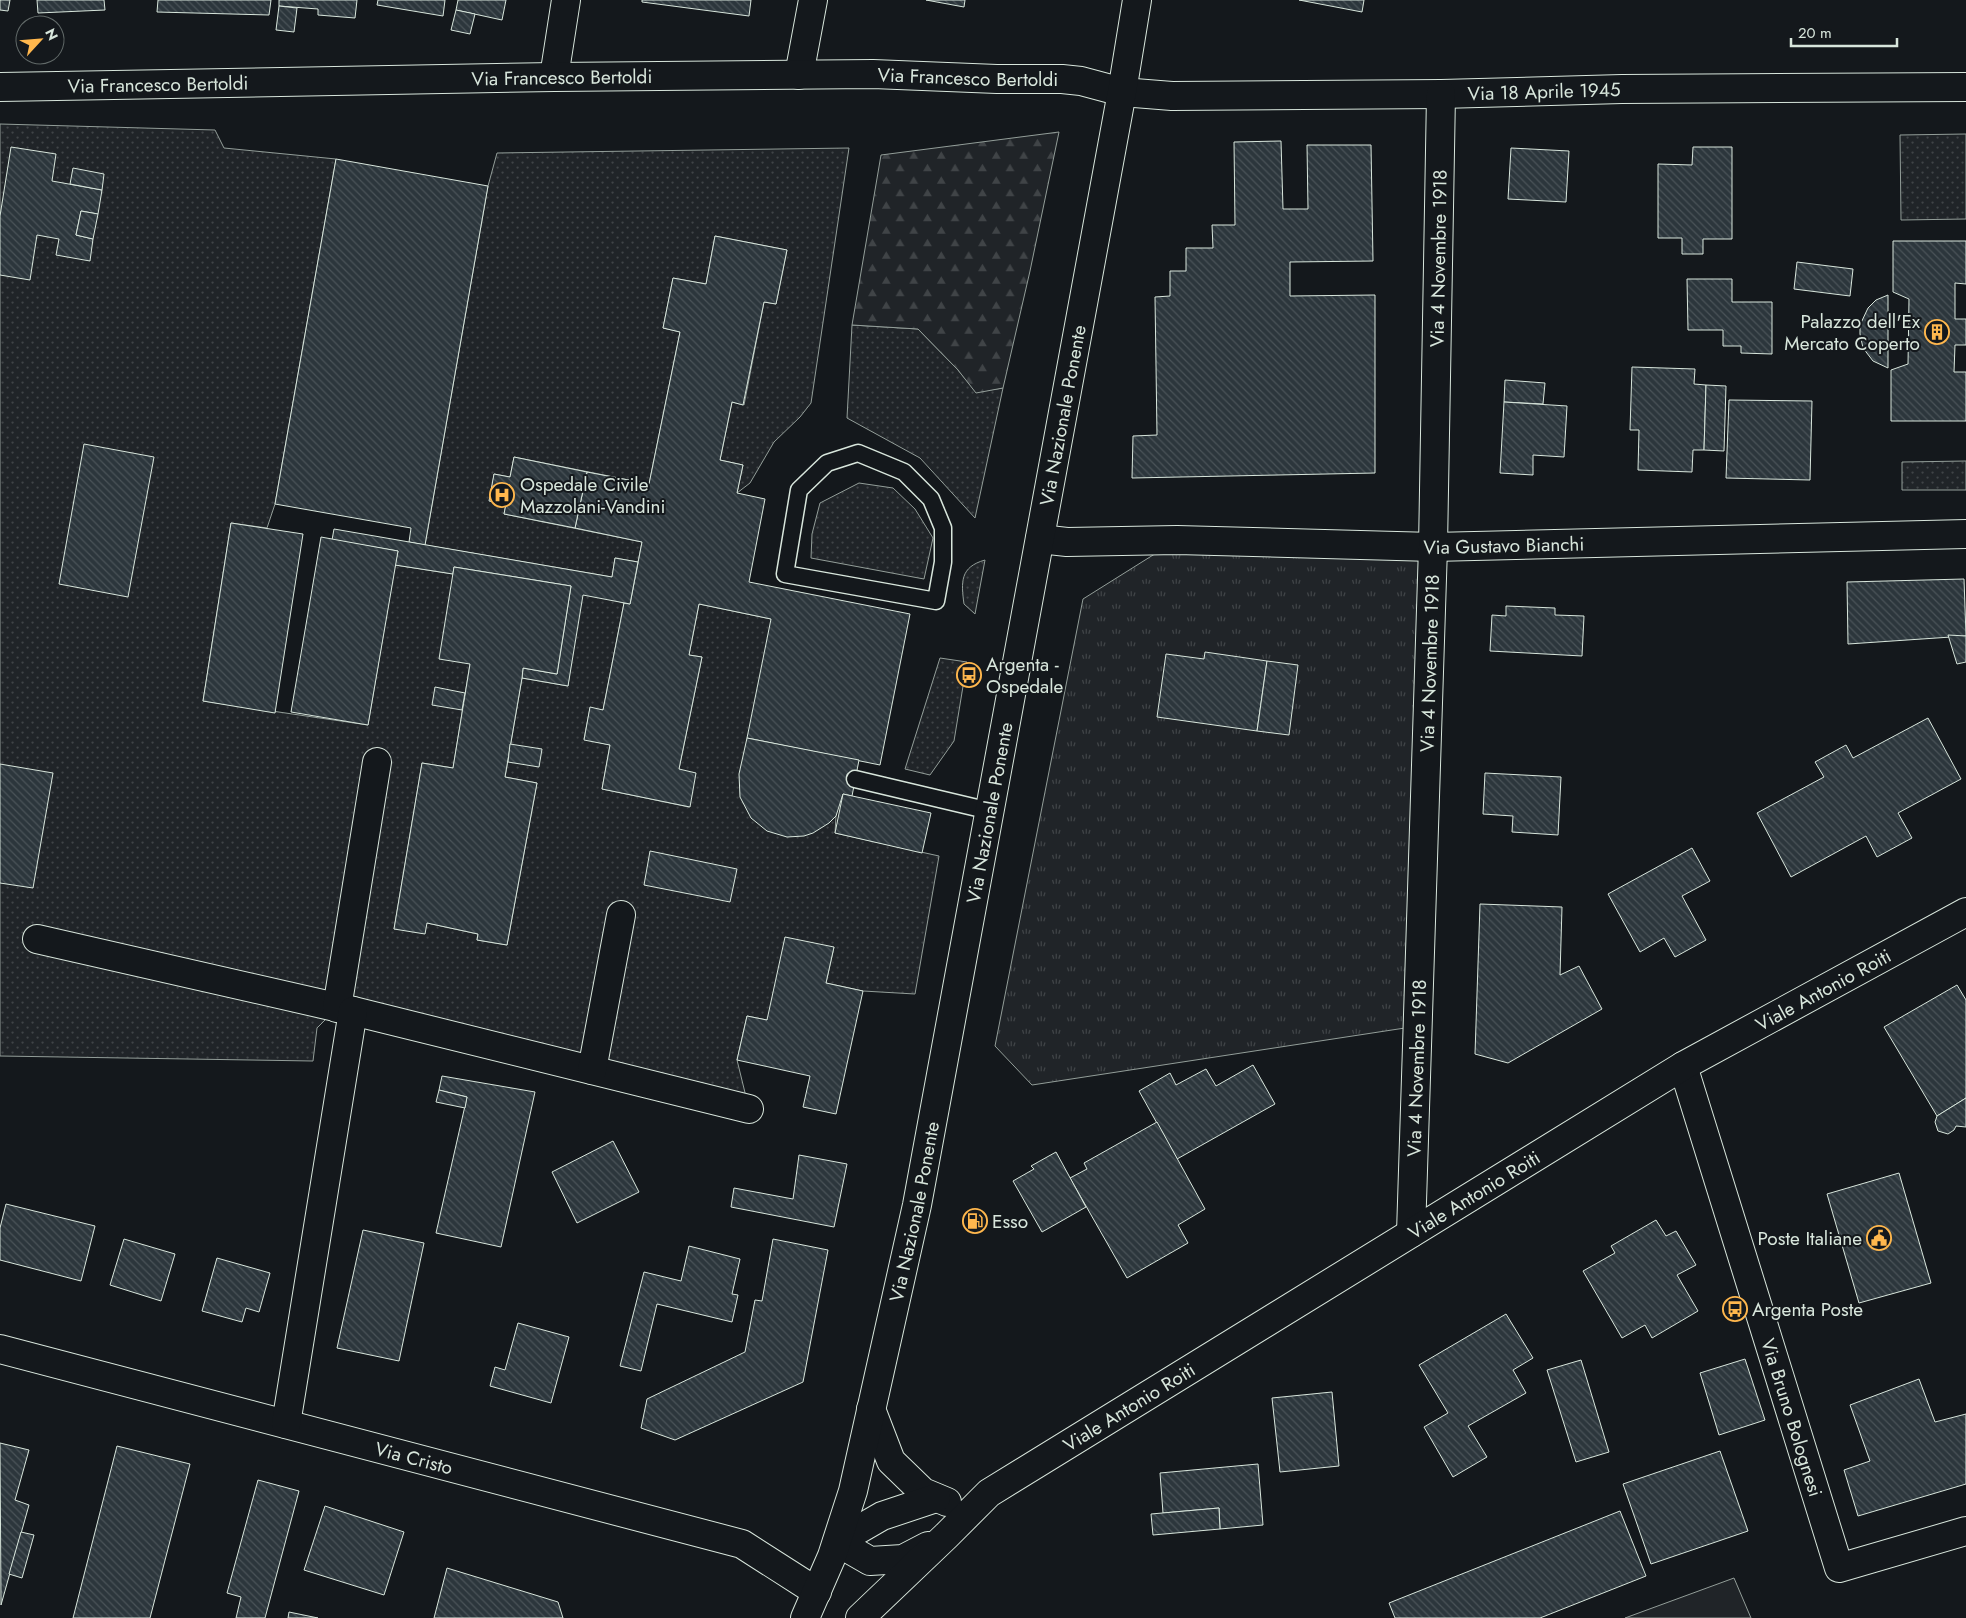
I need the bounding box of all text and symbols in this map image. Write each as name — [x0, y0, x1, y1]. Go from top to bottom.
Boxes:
north arrow — [15, 15, 65, 65]
scale bar — [1791, 15, 1897, 47]
text: 20 m — [1798, 22, 1832, 44]
text: N — [40, 25, 63, 44]
street label: Via Francesco Bertoldi — [877, 61, 1058, 93]
street label: Via Francesco Bertoldi — [471, 63, 652, 92]
street label: Via Francesco Bertoldi — [67, 69, 249, 99]
street label: Via 18 Aprile 1945 — [1467, 76, 1621, 107]
street label: Via 4 Novembre 1918 — [1423, 169, 1453, 347]
place label: Palazzo dell'Ex Mercato Coperto — [1784, 308, 1920, 357]
building icon: Palazzo dell'Ex Mercato Coperto — [1924, 319, 1950, 345]
street label: Via Nazionale Ponente — [1033, 322, 1092, 508]
place label: Ospedale Civile Mazzolani-Vandini — [520, 471, 666, 520]
hospital icon: Ospedale Civile Mazzolani-Vandini — [489, 482, 515, 508]
street label: Via Gustavo Bianchi — [1423, 530, 1585, 561]
street label: Via 4 Novembre 1918 — [1413, 574, 1446, 753]
place label: Argenta - Ospedale — [986, 651, 1064, 700]
bus stop icon: Argenta - Ospedale — [956, 662, 982, 688]
street label: Via Nazionale Ponente — [959, 720, 1019, 905]
street label: Viale Antonio Roiti — [1751, 942, 1896, 1038]
street label: Via 4 Novembre 1918 — [1400, 979, 1433, 1157]
street label: Via Nazionale Ponente — [882, 1119, 946, 1304]
street label: Viale Antonio Roiti — [1403, 1144, 1545, 1246]
fuel station icon: Esso — [962, 1208, 988, 1234]
place label: Esso — [992, 1208, 1028, 1235]
place label: Poste Italiane — [1758, 1225, 1862, 1252]
public building icon: Poste Italiane — [1866, 1225, 1892, 1251]
bus stop icon: Argenta Poste — [1722, 1296, 1748, 1322]
place label: Argenta Poste — [1752, 1296, 1863, 1323]
street label: Via Bruno Bolognesi — [1755, 1335, 1830, 1500]
street label: Viale Antonio Roiti — [1058, 1356, 1200, 1458]
street label: Via Cristo — [372, 1435, 456, 1481]

